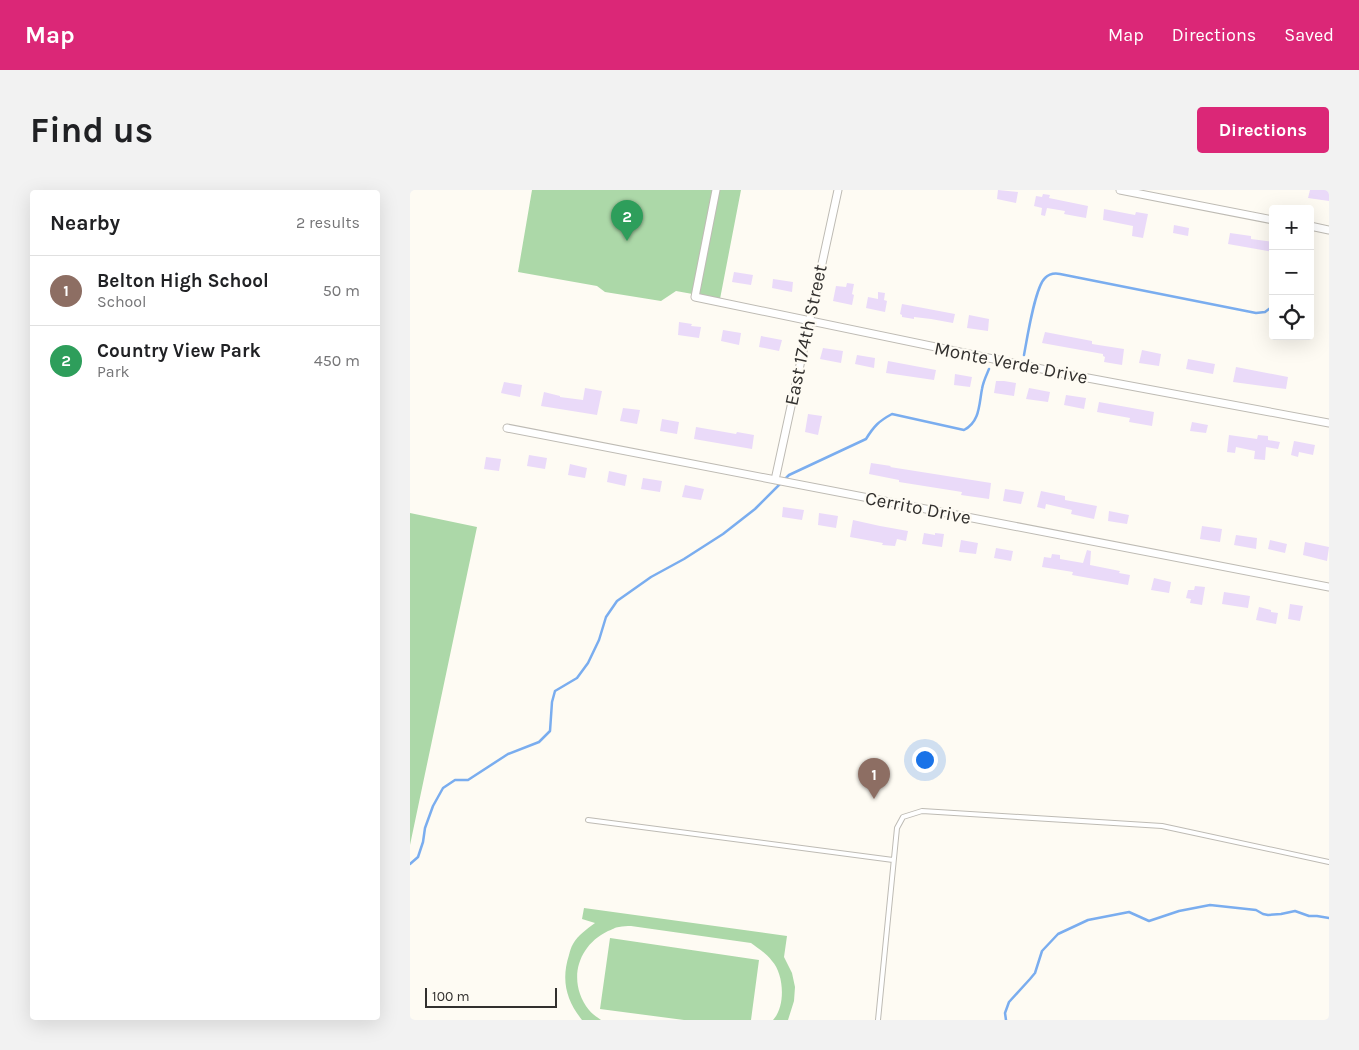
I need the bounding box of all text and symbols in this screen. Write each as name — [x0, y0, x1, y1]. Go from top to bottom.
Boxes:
text: Map — [25, 21, 75, 49]
text: Map — [1108, 24, 1144, 46]
text: Directions — [1172, 24, 1256, 46]
text: Saved — [1284, 24, 1334, 46]
button: Directions — [1197, 107, 1329, 153]
text: Find us — [30, 110, 153, 151]
pin: 2 — [611, 200, 643, 241]
map controls — [1269, 205, 1314, 340]
button: + — [1269, 205, 1314, 250]
text: Nearby — [50, 211, 120, 235]
text: 2 results — [296, 213, 360, 232]
button: − — [1269, 250, 1314, 295]
street label: East 174th Street — [780, 262, 832, 408]
text: Belton High School — [97, 270, 269, 292]
text: 1 — [63, 281, 69, 300]
text: 50 m — [323, 281, 360, 300]
text: School — [97, 292, 147, 311]
button: locate — [1269, 295, 1314, 340]
street label: Monte Verde Drive — [932, 337, 1090, 389]
text: Country View Park — [97, 340, 261, 362]
text: 2 — [61, 351, 71, 370]
text: 450 m — [314, 351, 360, 370]
text: Park — [97, 362, 129, 381]
street label: Cerrito Drive — [863, 487, 973, 529]
your location — [912, 747, 938, 773]
pin: 1 — [858, 758, 890, 799]
scale bar — [425, 985, 558, 1008]
text: 100 m — [432, 988, 470, 1005]

